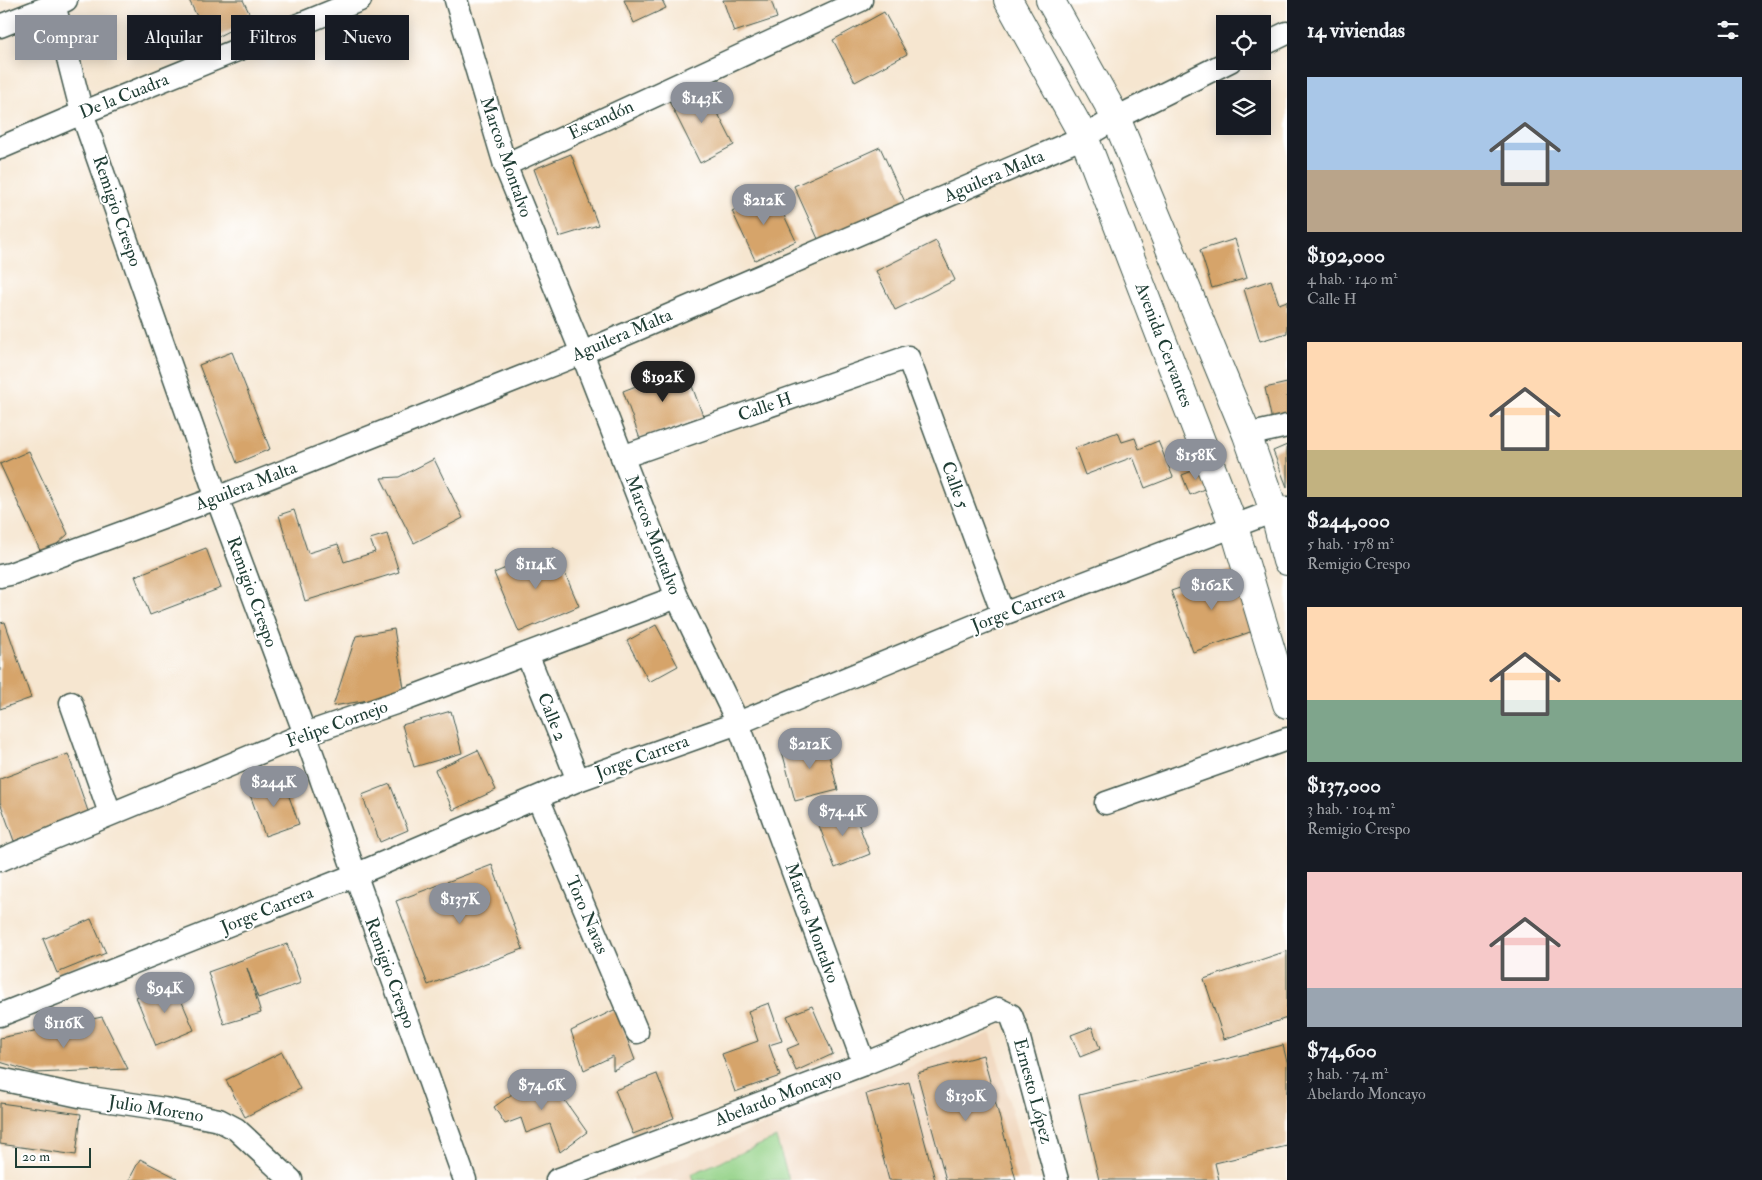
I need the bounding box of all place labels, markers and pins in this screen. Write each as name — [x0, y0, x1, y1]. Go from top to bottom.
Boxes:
pin: $143K — [667, 82, 737, 124]
pin: $212K — [729, 184, 799, 226]
pin: $192K — [628, 360, 698, 403]
pin: $158K — [1161, 438, 1231, 481]
pin: $114K — [501, 548, 571, 590]
pin: $162K — [1177, 568, 1247, 611]
pin: $212K — [775, 728, 845, 770]
pin: $244K — [239, 766, 309, 808]
pin: $74.4K — [802, 794, 884, 837]
pin: $137K — [425, 882, 495, 925]
pin: $94K — [135, 972, 195, 1014]
pin: $116K — [29, 1006, 99, 1049]
pin: $74.6K — [501, 1068, 583, 1111]
pin: $130K — [931, 1080, 1001, 1122]

